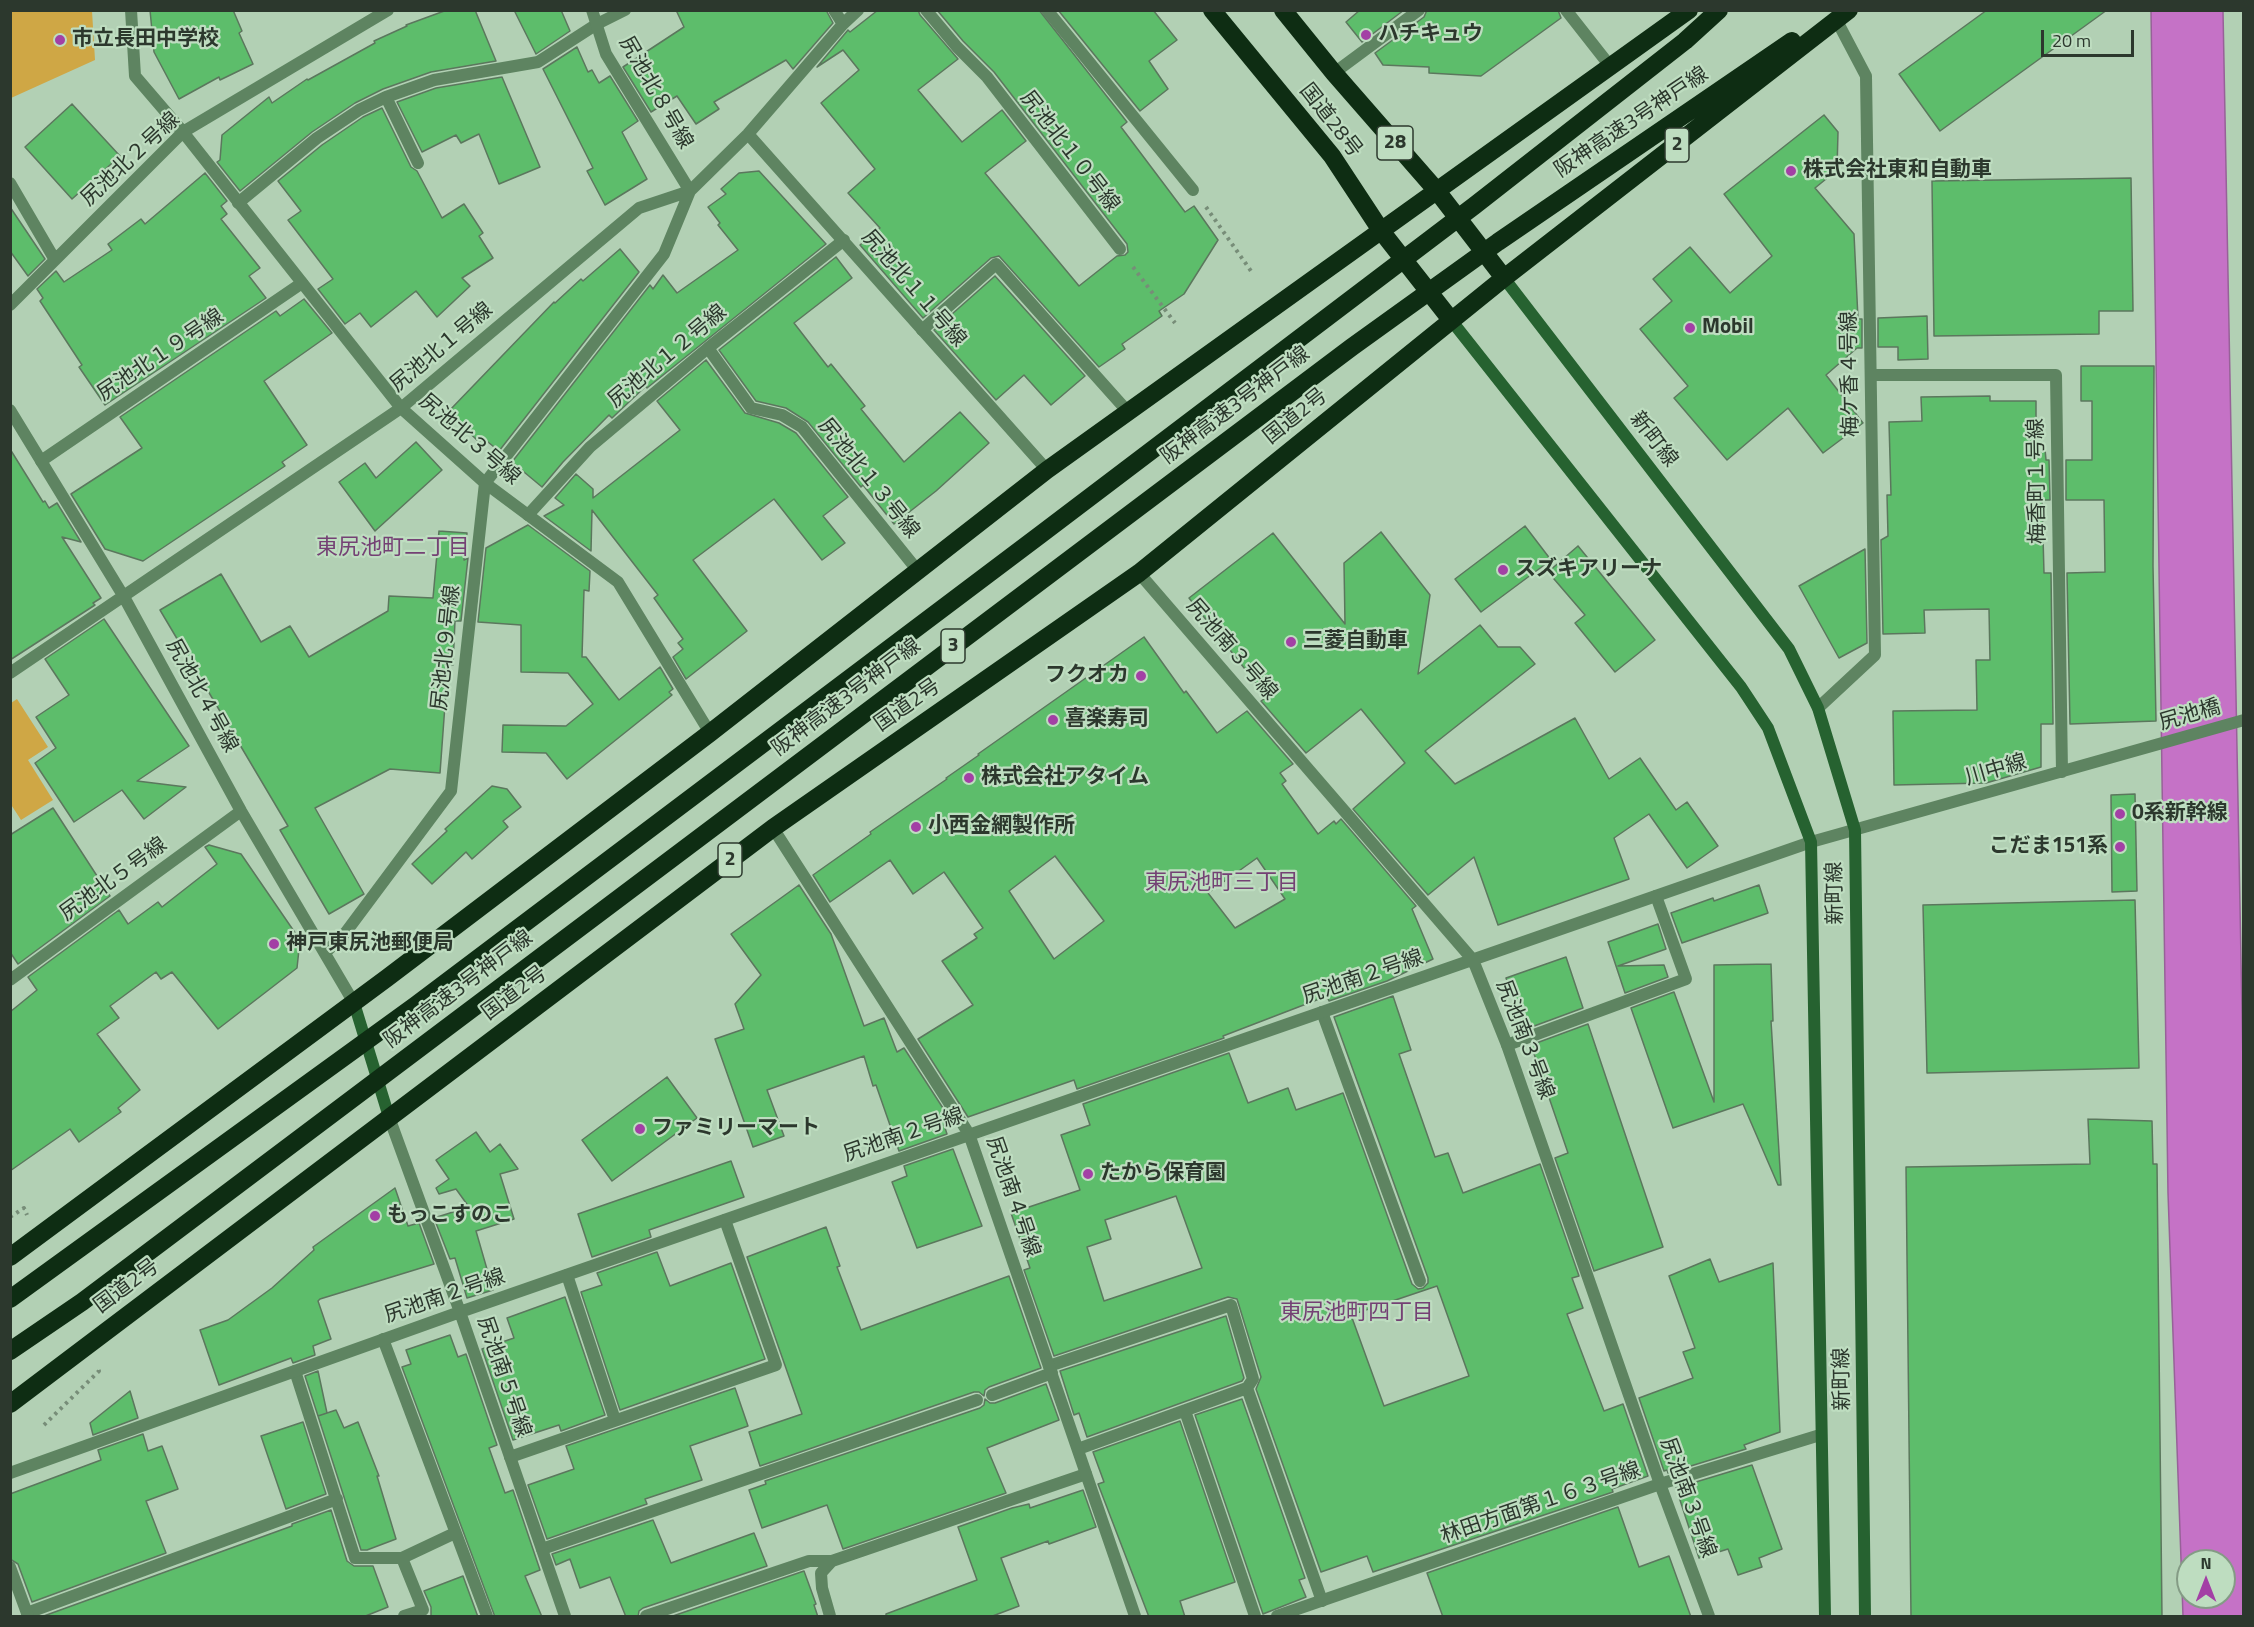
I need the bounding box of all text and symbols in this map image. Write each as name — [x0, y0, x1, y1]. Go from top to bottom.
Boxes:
scale bar — [2044, 18, 2137, 56]
place label: ハチキュウ — [1378, 22, 1483, 48]
place label: 市立長田中学校 — [72, 27, 219, 53]
text: 20 m — [2052, 27, 2091, 54]
marker: ハチキュウ — [1359, 28, 1373, 42]
street label: 尻池北８号線 — [613, 32, 697, 154]
marker: 市立長田中学校 — [53, 33, 67, 47]
street label: 阪神高速3号神戸線 — [1550, 62, 1714, 184]
street label: 国道28号 — [1293, 79, 1367, 163]
street label: 尻池北１０号線 — [1014, 86, 1124, 218]
street label: 尻池北２号線 — [76, 108, 186, 212]
road number: 28 — [1377, 126, 1413, 160]
road number: 2 — [1665, 128, 1689, 162]
place label: 株式会社東和自動車 — [1803, 158, 1992, 184]
marker: 株式会社東和自動車 — [1784, 164, 1798, 178]
street label: 尻池北１１号線 — [855, 225, 971, 353]
street label: 尻池北１号線 — [386, 298, 498, 398]
street label: 尻池北１２号線 — [604, 300, 732, 414]
street label: 尻池北１９号線 — [93, 304, 229, 408]
street label: 梅ケ香４号線 — [1837, 311, 1865, 437]
place label: Mobil — [1702, 315, 1754, 341]
marker: Mobil — [1683, 321, 1697, 335]
street label: 阪神高速3号神戸線 — [1157, 342, 1315, 470]
street label: 国道2号 — [1259, 384, 1333, 450]
street label: 尻池北３号線 — [413, 389, 525, 491]
street label: 新町線 — [1624, 407, 1682, 473]
street label: 尻池北１３号線 — [812, 414, 924, 544]
street label: 梅香町１号線 — [2024, 418, 2052, 544]
district label: 東尻池町二丁目 — [316, 536, 470, 562]
place label: スズキアリーナ — [1515, 557, 1662, 583]
marker: スズキアリーナ — [1496, 563, 1510, 577]
street label: 尻池北９号線 — [428, 584, 466, 712]
street label: 尻池南３号線 — [1180, 594, 1282, 706]
road number: 3 — [941, 629, 965, 663]
place label: 三菱自動車 — [1303, 629, 1408, 655]
street label: 阪神高速3号神戸線 — [768, 634, 926, 762]
street label: 尻池北４号線 — [159, 635, 243, 757]
marker: 三菱自動車 — [1284, 635, 1298, 649]
place label: フクオカ — [1045, 663, 1129, 689]
marker: フクオカ — [1134, 669, 1148, 683]
street label: 国道2号 — [870, 674, 946, 738]
street label: 尻池橋 — [2156, 695, 2224, 737]
place label: 喜楽寿司 — [1065, 707, 1149, 733]
marker: 喜楽寿司 — [1046, 713, 1060, 727]
street label: 川中線 — [1962, 750, 2030, 792]
place label: 株式会社アタイム — [981, 765, 1149, 791]
marker: 株式会社アタイム — [962, 771, 976, 785]
place label: 0系新幹線 — [2132, 801, 2228, 827]
marker: 0系新幹線 — [2113, 807, 2127, 821]
place label: 小西金網製作所 — [928, 814, 1075, 840]
marker: 小西金網製作所 — [909, 820, 923, 834]
street label: 尻池北５号線 — [56, 833, 172, 927]
place label: こだま151系 — [1989, 834, 2108, 860]
marker: こだま151系 — [2113, 840, 2127, 854]
road number: 2 — [718, 843, 742, 877]
street label: 新町線 — [1823, 861, 1849, 925]
district label: 東尻池町三丁目 — [1145, 871, 1299, 897]
street label: 阪神高速3号神戸線 — [380, 926, 538, 1054]
place label: 神戸東尻池郵便局 — [286, 931, 454, 957]
marker: 神戸東尻池郵便局 — [267, 937, 281, 951]
street label: 尻池南２号線 — [1299, 946, 1427, 1010]
street label: 国道2号 — [478, 961, 552, 1027]
street label: 尻池南３号線 — [1490, 977, 1558, 1103]
street label: 尻池南２号線 — [840, 1104, 968, 1168]
place label: ファミリーマート — [652, 1116, 820, 1142]
marker: ファミリーマート — [633, 1122, 647, 1136]
street label: 尻池南４号線 — [980, 1133, 1044, 1261]
place label: たから保育園 — [1100, 1161, 1226, 1187]
marker: たから保育園 — [1081, 1167, 1095, 1181]
place label: もっこすのこ — [387, 1203, 513, 1229]
marker: もっこすのこ — [368, 1209, 382, 1223]
street label: 国道2号 — [90, 1254, 164, 1320]
street label: 尻池南２号線 — [381, 1265, 509, 1329]
district label: 東尻池町四丁目 — [1280, 1301, 1434, 1327]
street label: 尻池南５号線 — [471, 1313, 535, 1441]
street label: 新町線 — [1830, 1347, 1856, 1411]
street label: 尻池南３号線 — [1654, 1434, 1720, 1562]
street label: 林田方面第１６３号線 — [1438, 1458, 1644, 1550]
north arrow — [2176, 1549, 2236, 1609]
text: N — [2200, 1551, 2212, 1575]

